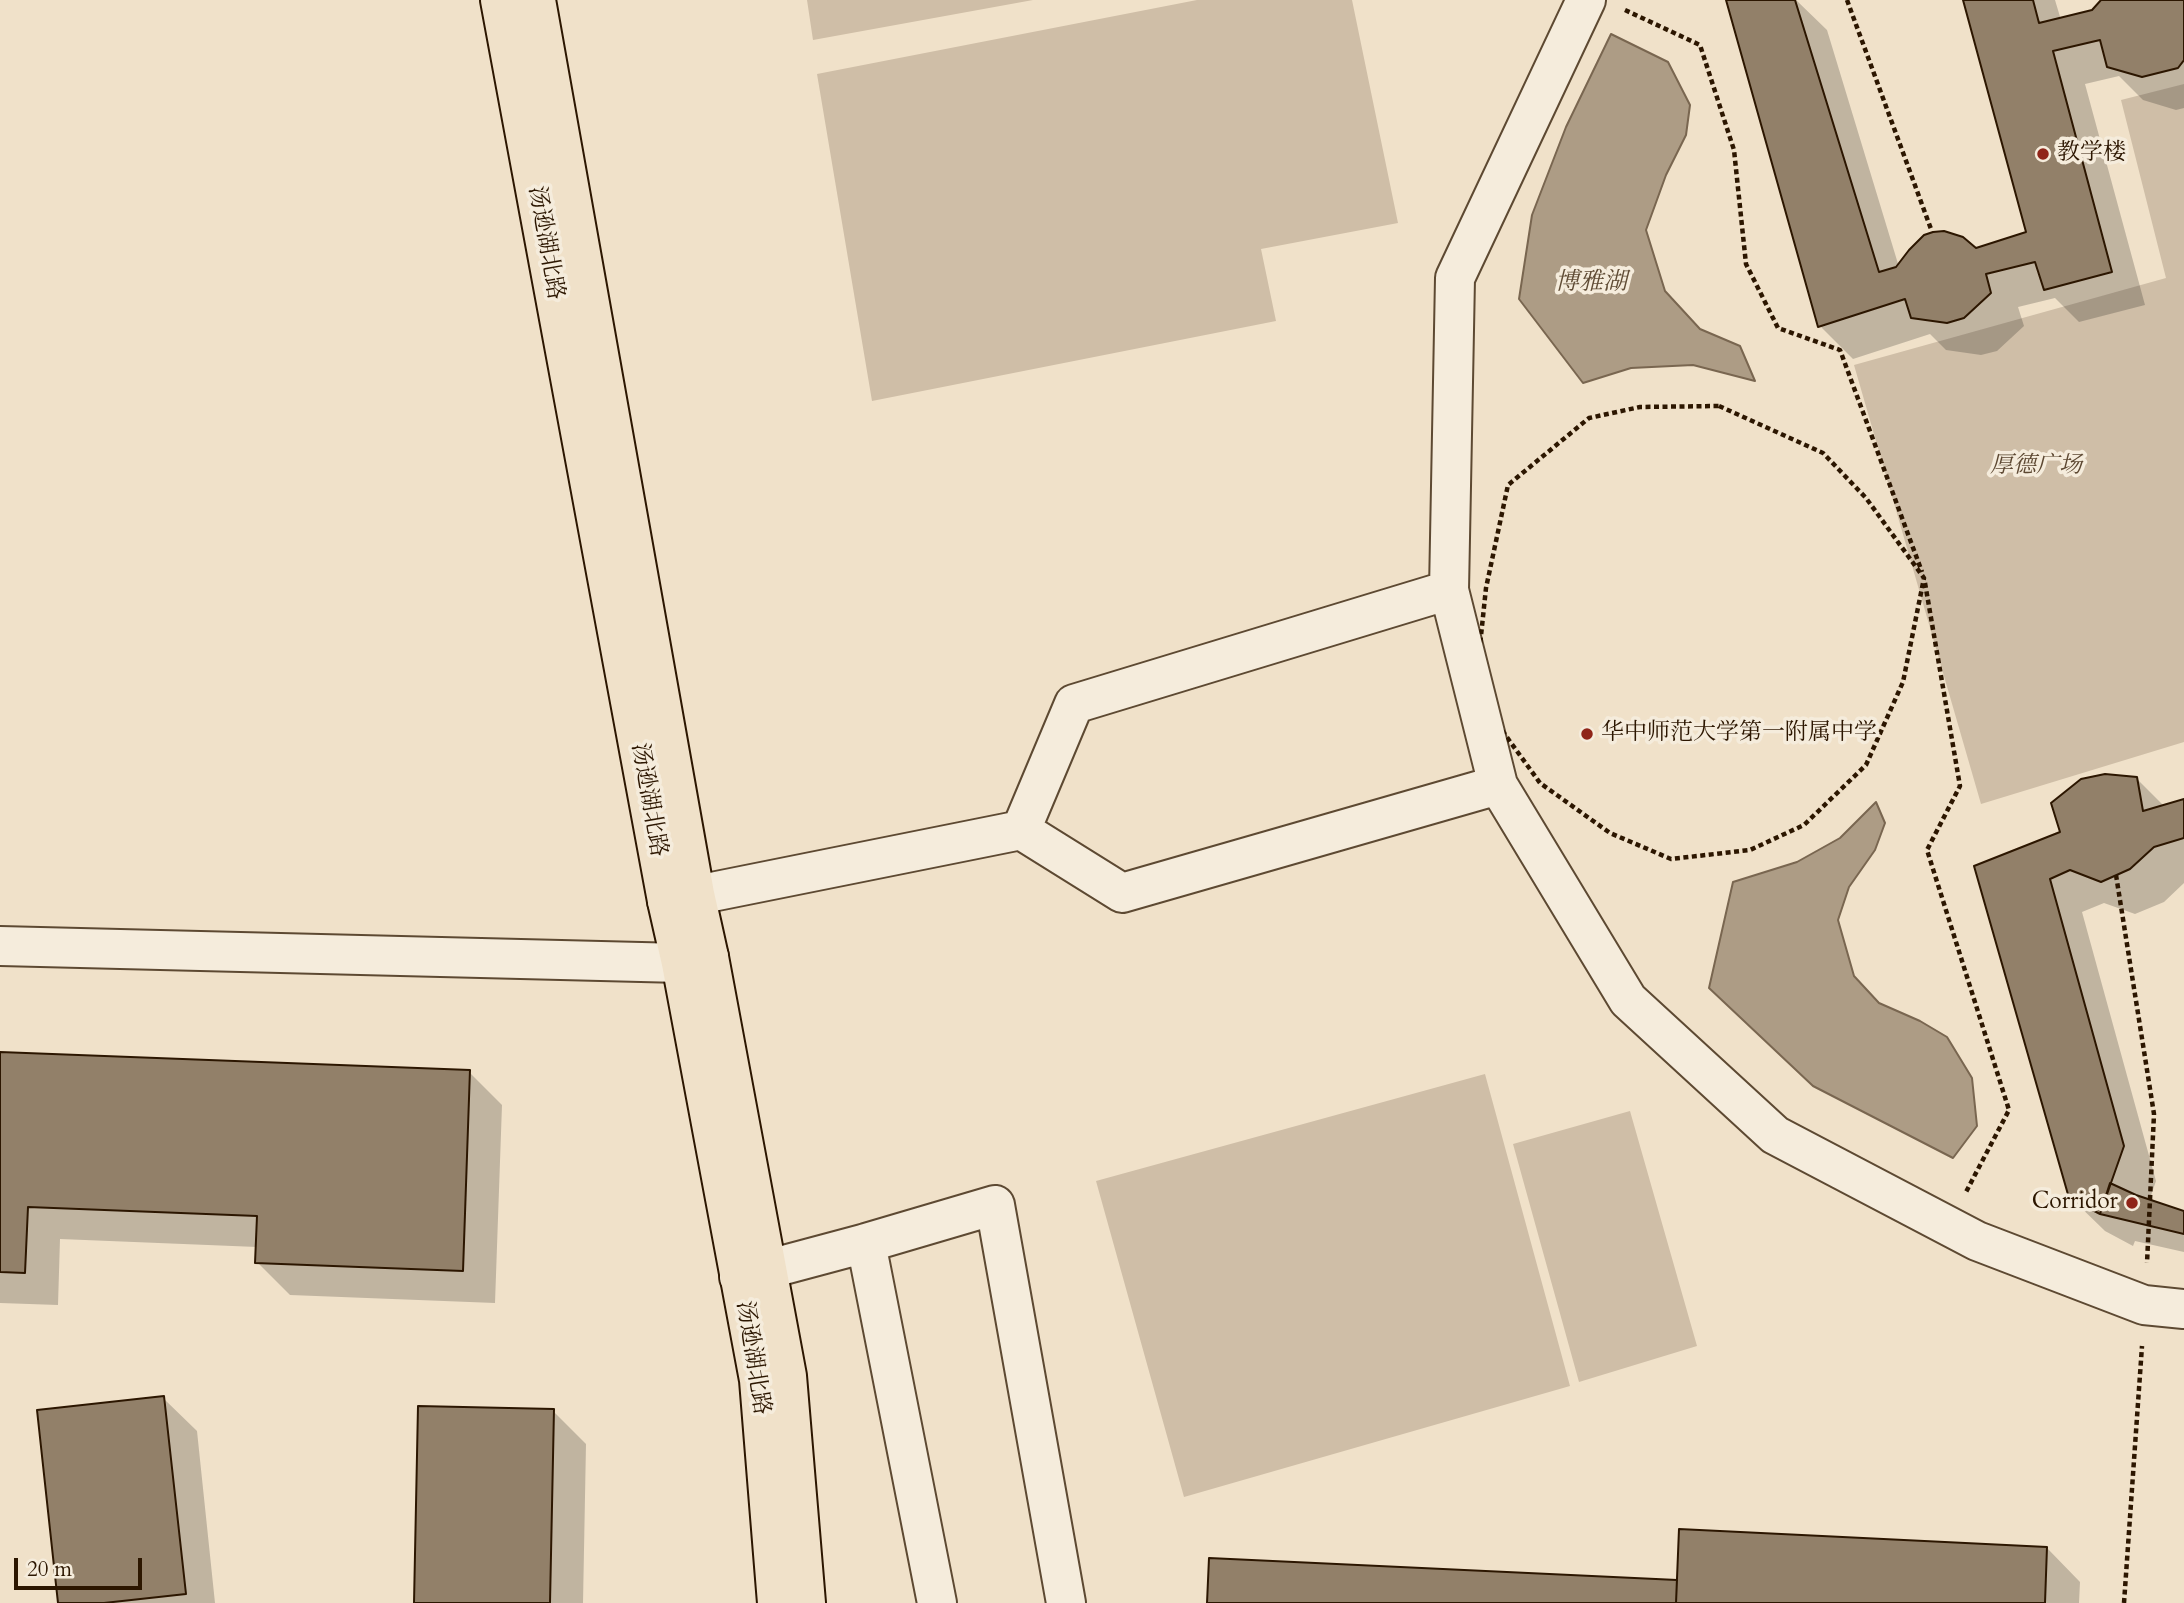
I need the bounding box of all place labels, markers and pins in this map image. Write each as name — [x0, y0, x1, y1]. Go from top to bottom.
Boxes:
place label: 教学楼 — [2057, 140, 2126, 168]
marker: 教学楼 — [2035, 146, 2051, 162]
place label: 华中师范大学第一附属中学 — [1601, 720, 1877, 748]
marker: 华中师范大学第一附属中学 — [1579, 726, 1595, 742]
place label: Corridor — [2032, 1189, 2118, 1217]
marker: Corridor — [2124, 1195, 2140, 1211]

